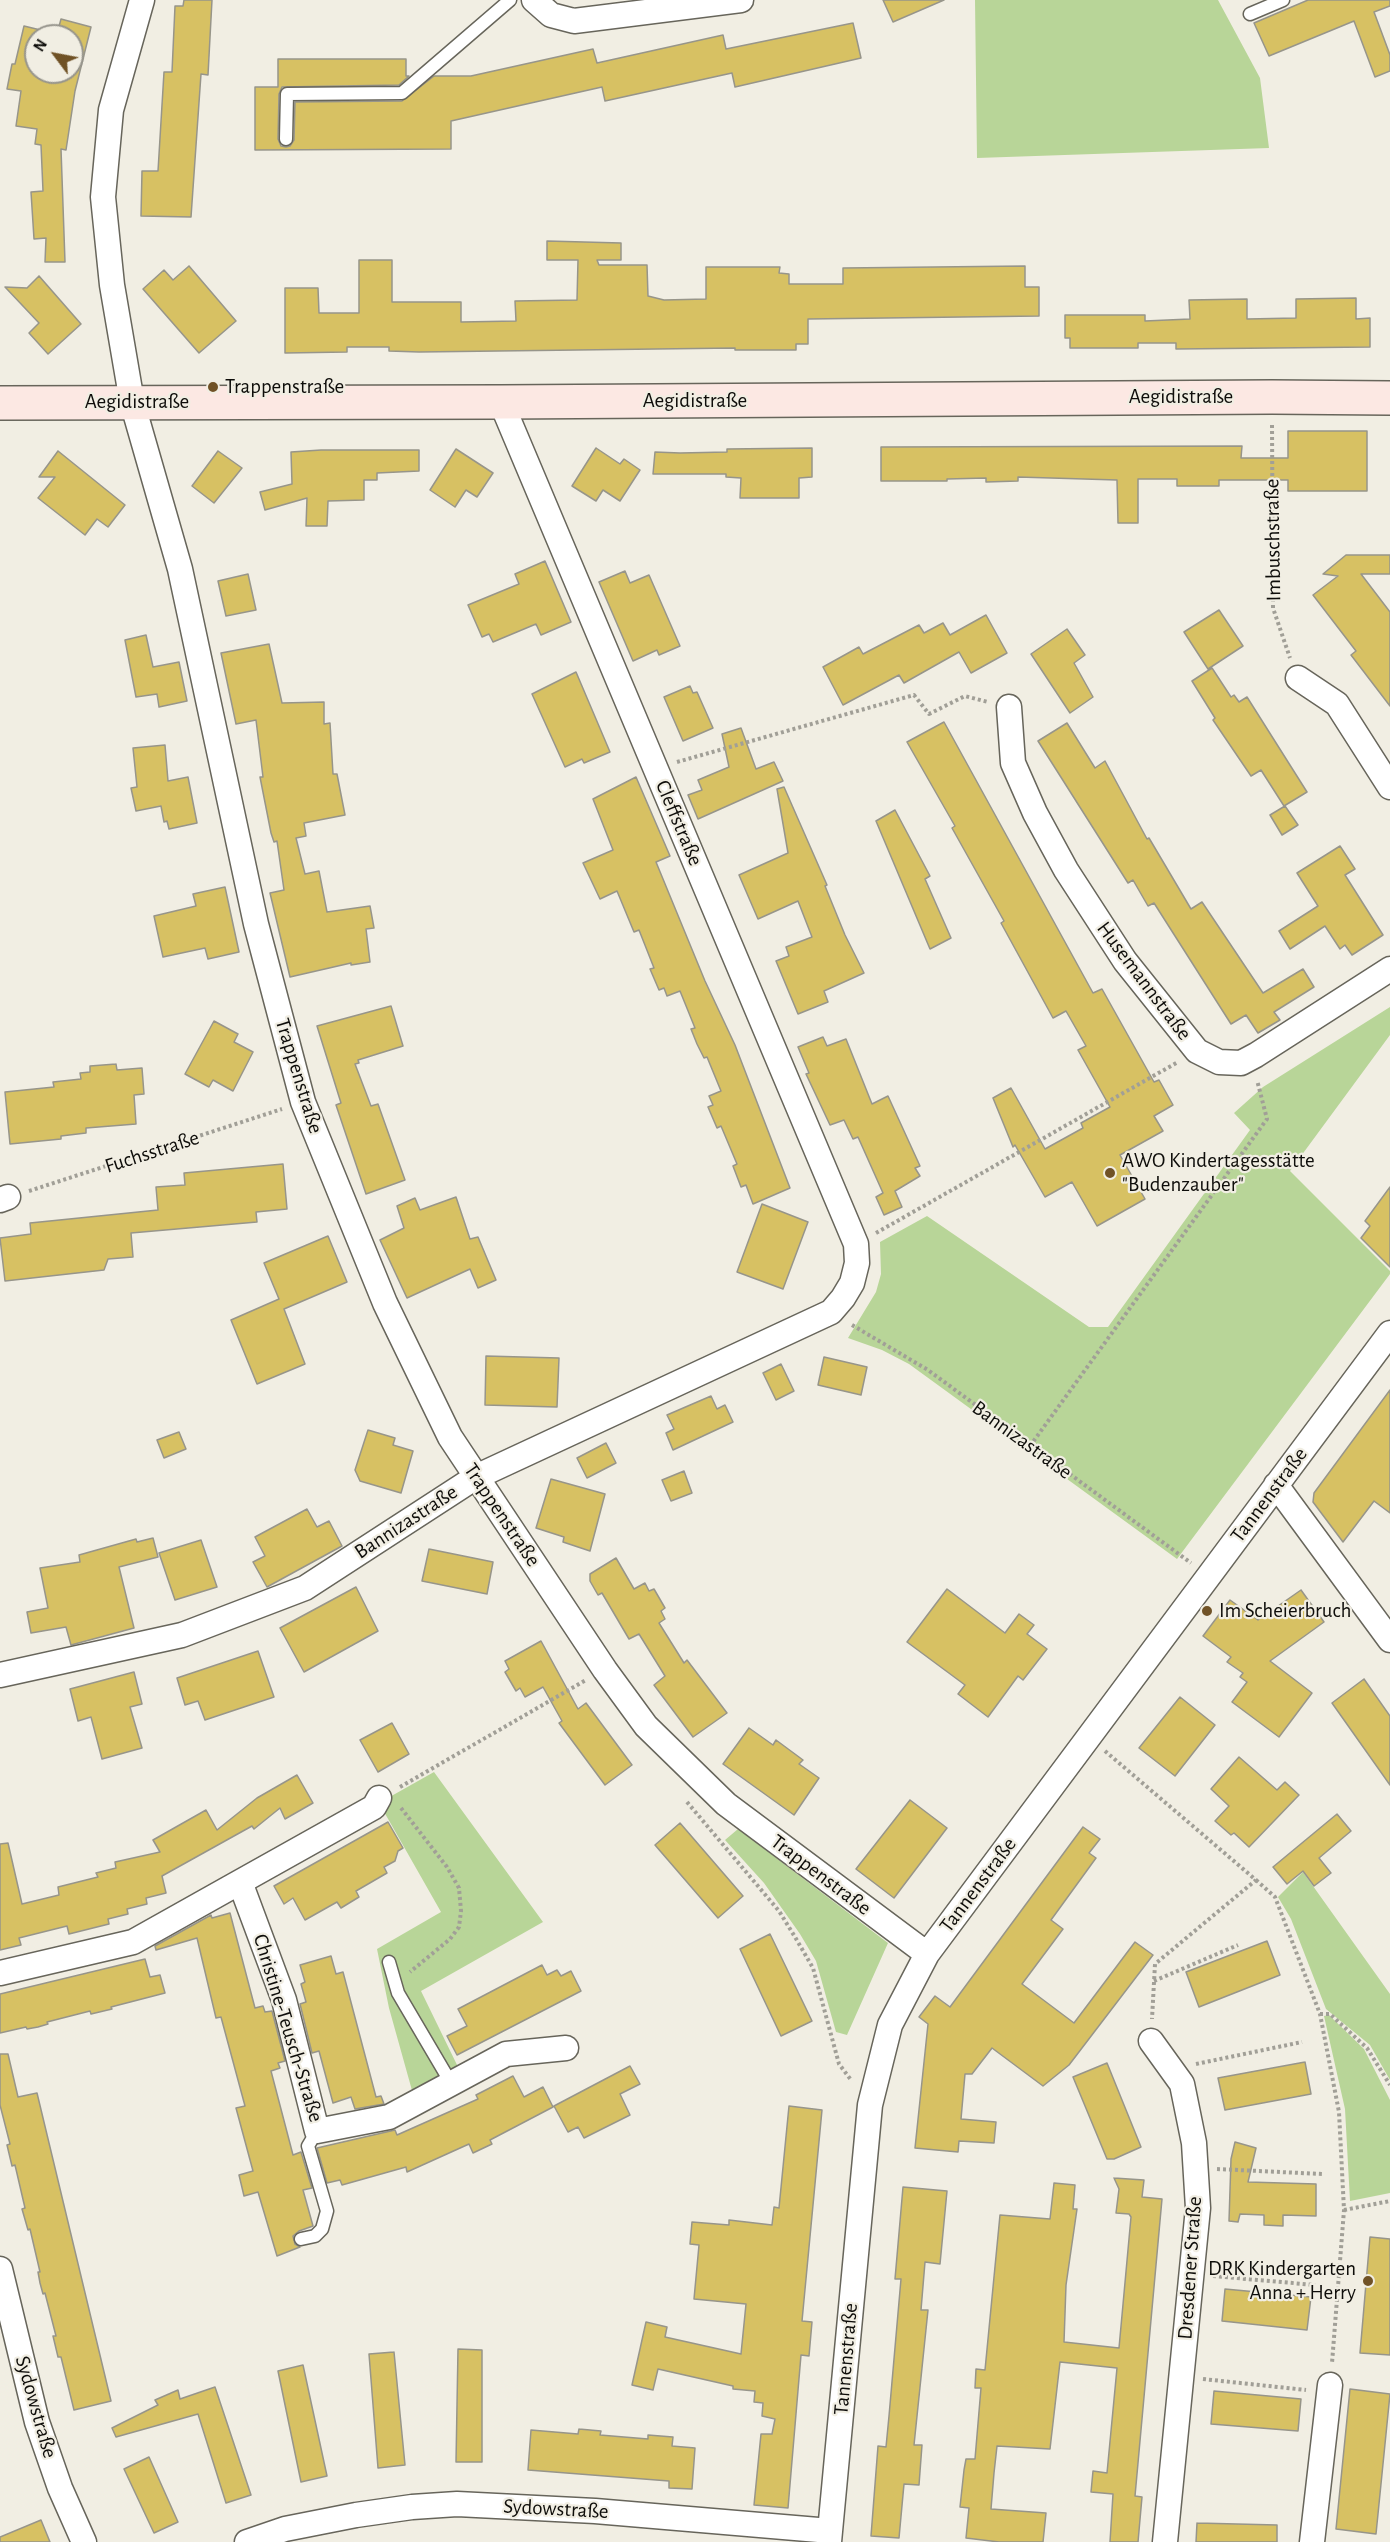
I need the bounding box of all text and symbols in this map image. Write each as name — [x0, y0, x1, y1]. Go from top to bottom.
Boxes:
north arrow — [24, 24, 84, 84]
text: N — [31, 37, 50, 54]
place label: Trappenstraße — [225, 374, 344, 400]
marker: Trappenstraße — [206, 380, 220, 394]
street label: Aegidistraße — [1129, 384, 1233, 410]
street label: Aegidistraße — [643, 388, 747, 414]
street label: Aegidistraße — [85, 389, 189, 415]
street label: Imbuschstraße — [1259, 479, 1287, 601]
street label: Cleffstraße — [650, 776, 708, 870]
street label: Husemannstraße — [1091, 917, 1197, 1045]
street label: Trappenstraße — [270, 1015, 328, 1137]
street label: Fuchsstraße — [102, 1125, 202, 1179]
place label: AWO Kindertagesstätte "Budenzauber" — [1122, 1148, 1315, 1198]
marker: AWO Kindertagesstätte "Budenzauber" — [1103, 1166, 1117, 1180]
street label: Bannizastraße — [967, 1395, 1077, 1485]
street label: Tannenstraße — [1225, 1443, 1313, 1547]
street label: Trappenstraße — [458, 1459, 546, 1571]
street label: Bannizastraße — [350, 1479, 462, 1565]
place label: Im Scheierbruch — [1219, 1598, 1351, 1624]
marker: Im Scheierbruch — [1200, 1604, 1214, 1618]
street label: Trappenstraße — [766, 1829, 876, 1921]
street label: Tannenstraße — [934, 1833, 1022, 1937]
street label: Christine-Teusch-Straße — [247, 1931, 329, 2125]
street label: Dresdener Straße — [1172, 2196, 1208, 2340]
place label: DRK Kindergarten Anna + Herry — [1208, 2256, 1356, 2306]
marker: DRK Kindergarten Anna + Herry — [1361, 2274, 1375, 2288]
street label: Tannenstraße — [829, 2302, 863, 2416]
street label: Sydowstraße — [9, 2353, 63, 2461]
street label: Sydowstraße — [503, 2494, 609, 2524]

